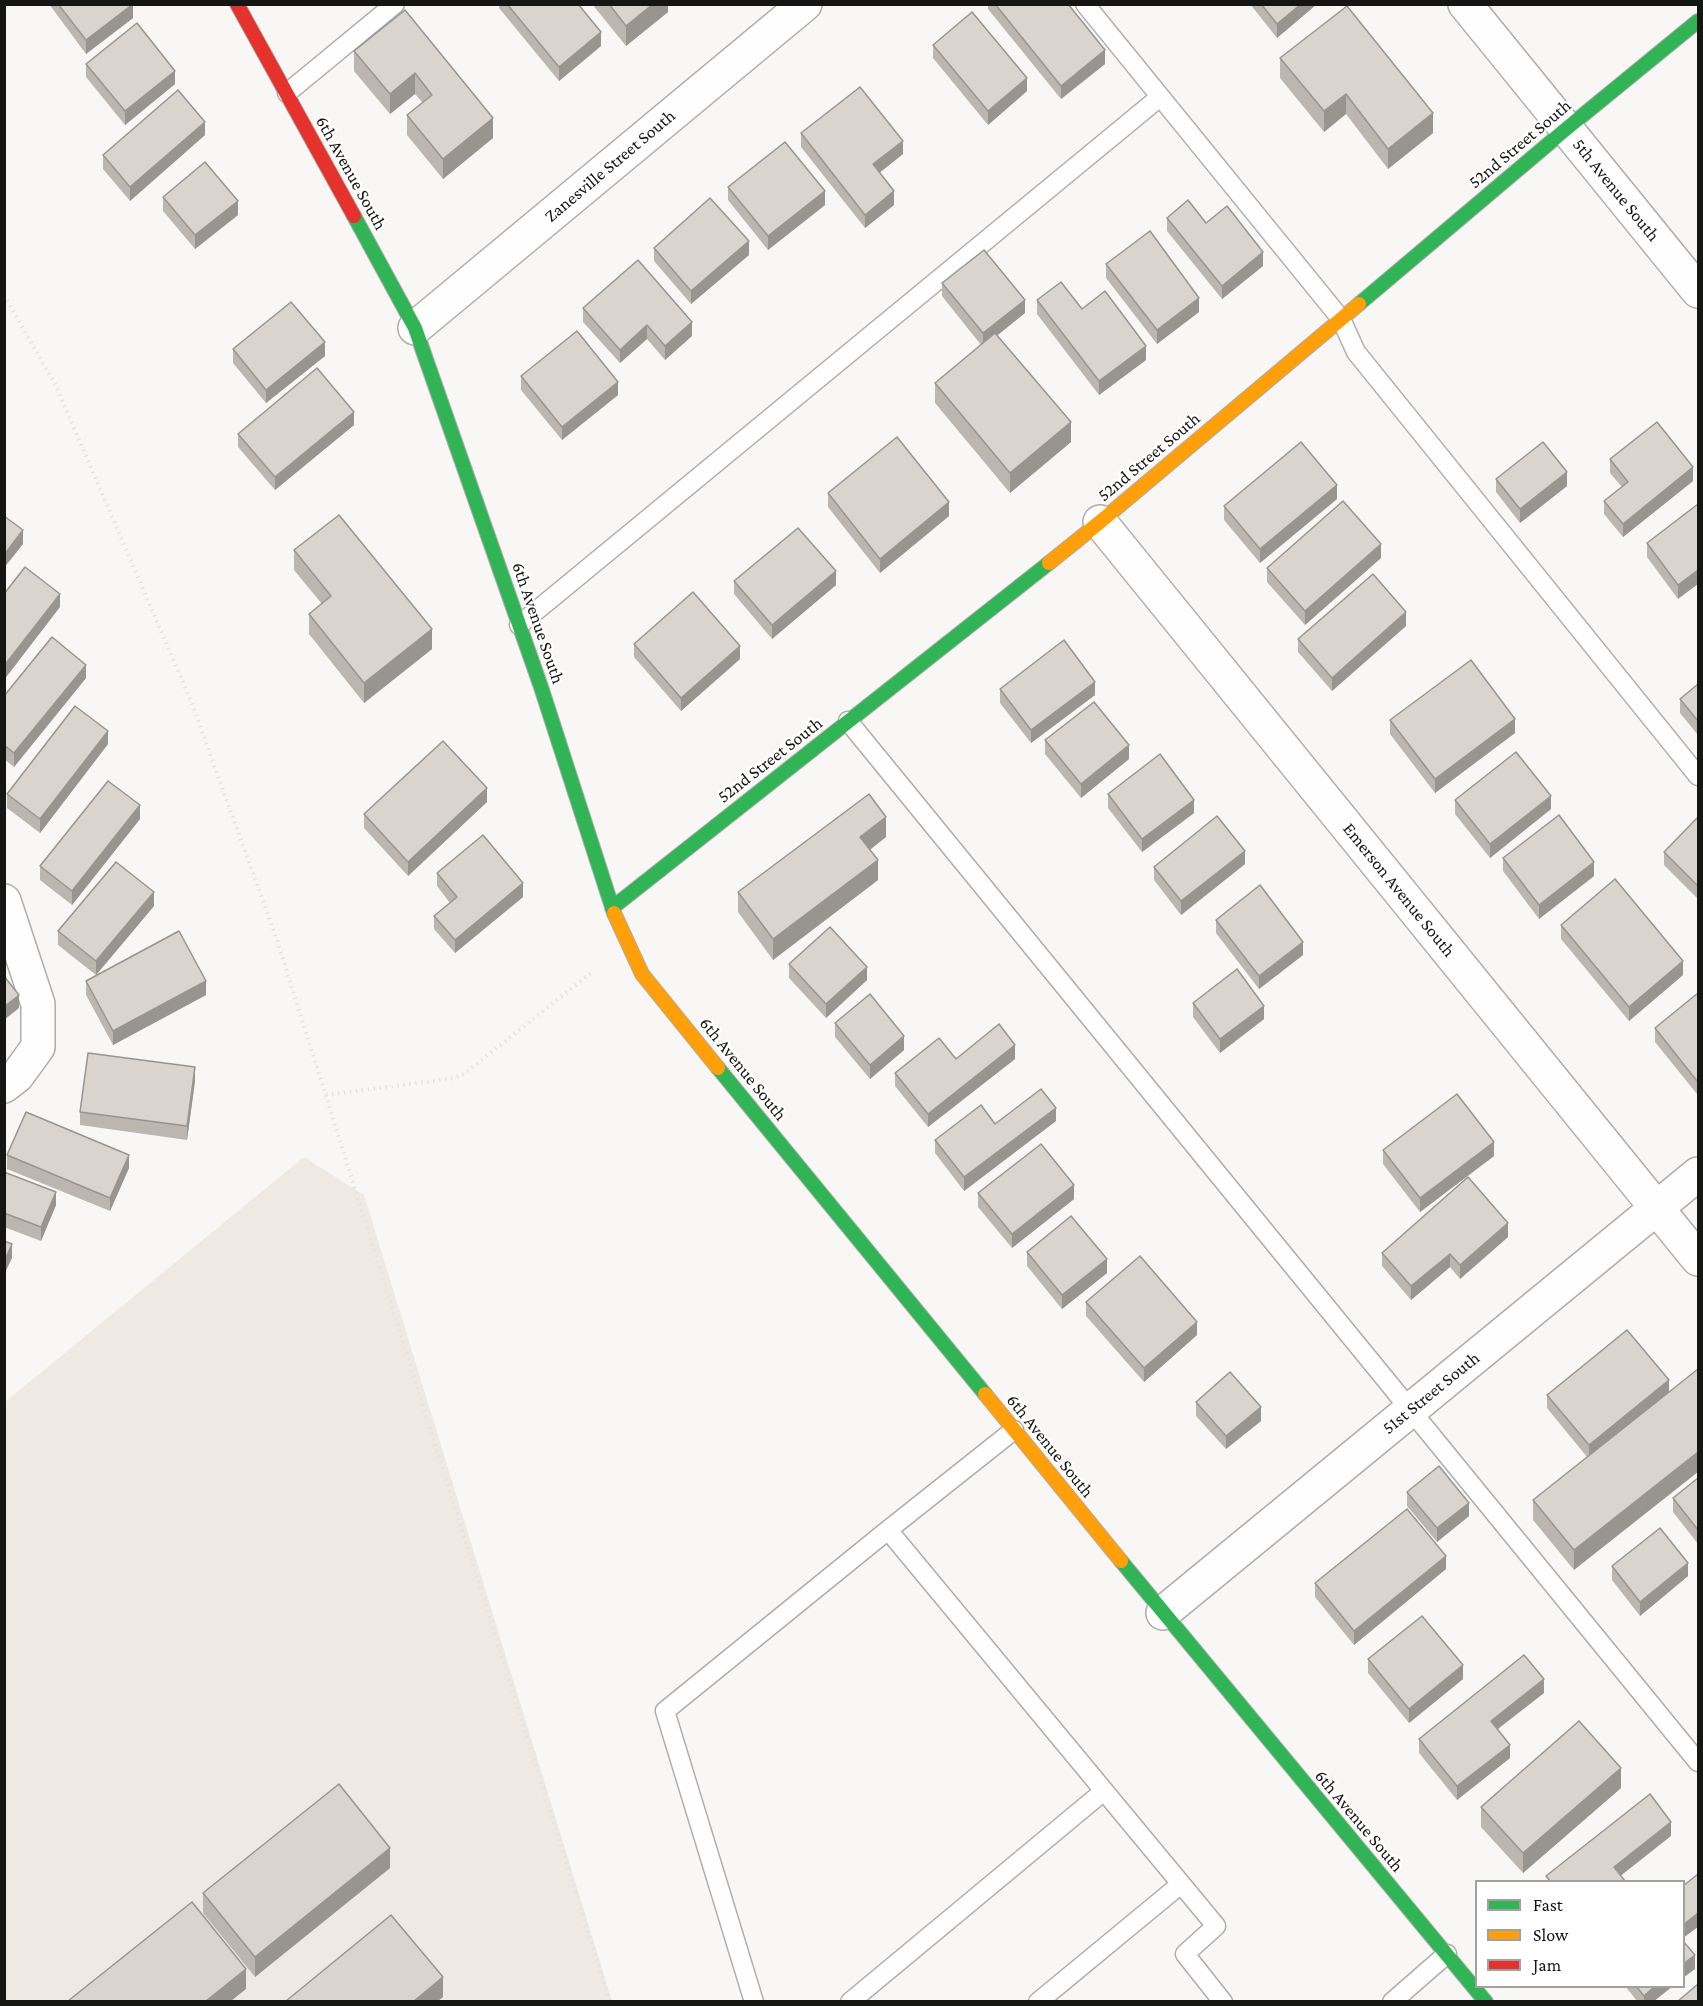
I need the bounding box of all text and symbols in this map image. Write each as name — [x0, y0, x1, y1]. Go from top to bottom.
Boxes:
street label: 52nd Street South — [1464, 95, 1576, 193]
street label: Zanesville Street South — [540, 105, 680, 227]
street label: 6th Avenue South — [311, 112, 391, 234]
street label: 5th Avenue South — [1568, 134, 1664, 246]
street label: 52nd Street South — [1093, 408, 1205, 506]
street label: 6th Avenue South — [507, 559, 569, 687]
street label: 52nd Street South — [713, 712, 827, 808]
street label: Emerson Avenue South — [1338, 819, 1460, 961]
street label: 6th Avenue South — [695, 1013, 791, 1125]
street label: 51st Street South — [1378, 1347, 1484, 1439]
street label: 6th Avenue South — [1002, 1390, 1098, 1502]
street label: 6th Avenue South — [1310, 1765, 1408, 1877]
legend — [1475, 1880, 1685, 1988]
text: Fast — [1533, 1895, 1563, 1915]
text: Slow — [1533, 1925, 1568, 1945]
text: Jam — [1533, 1955, 1561, 1975]

